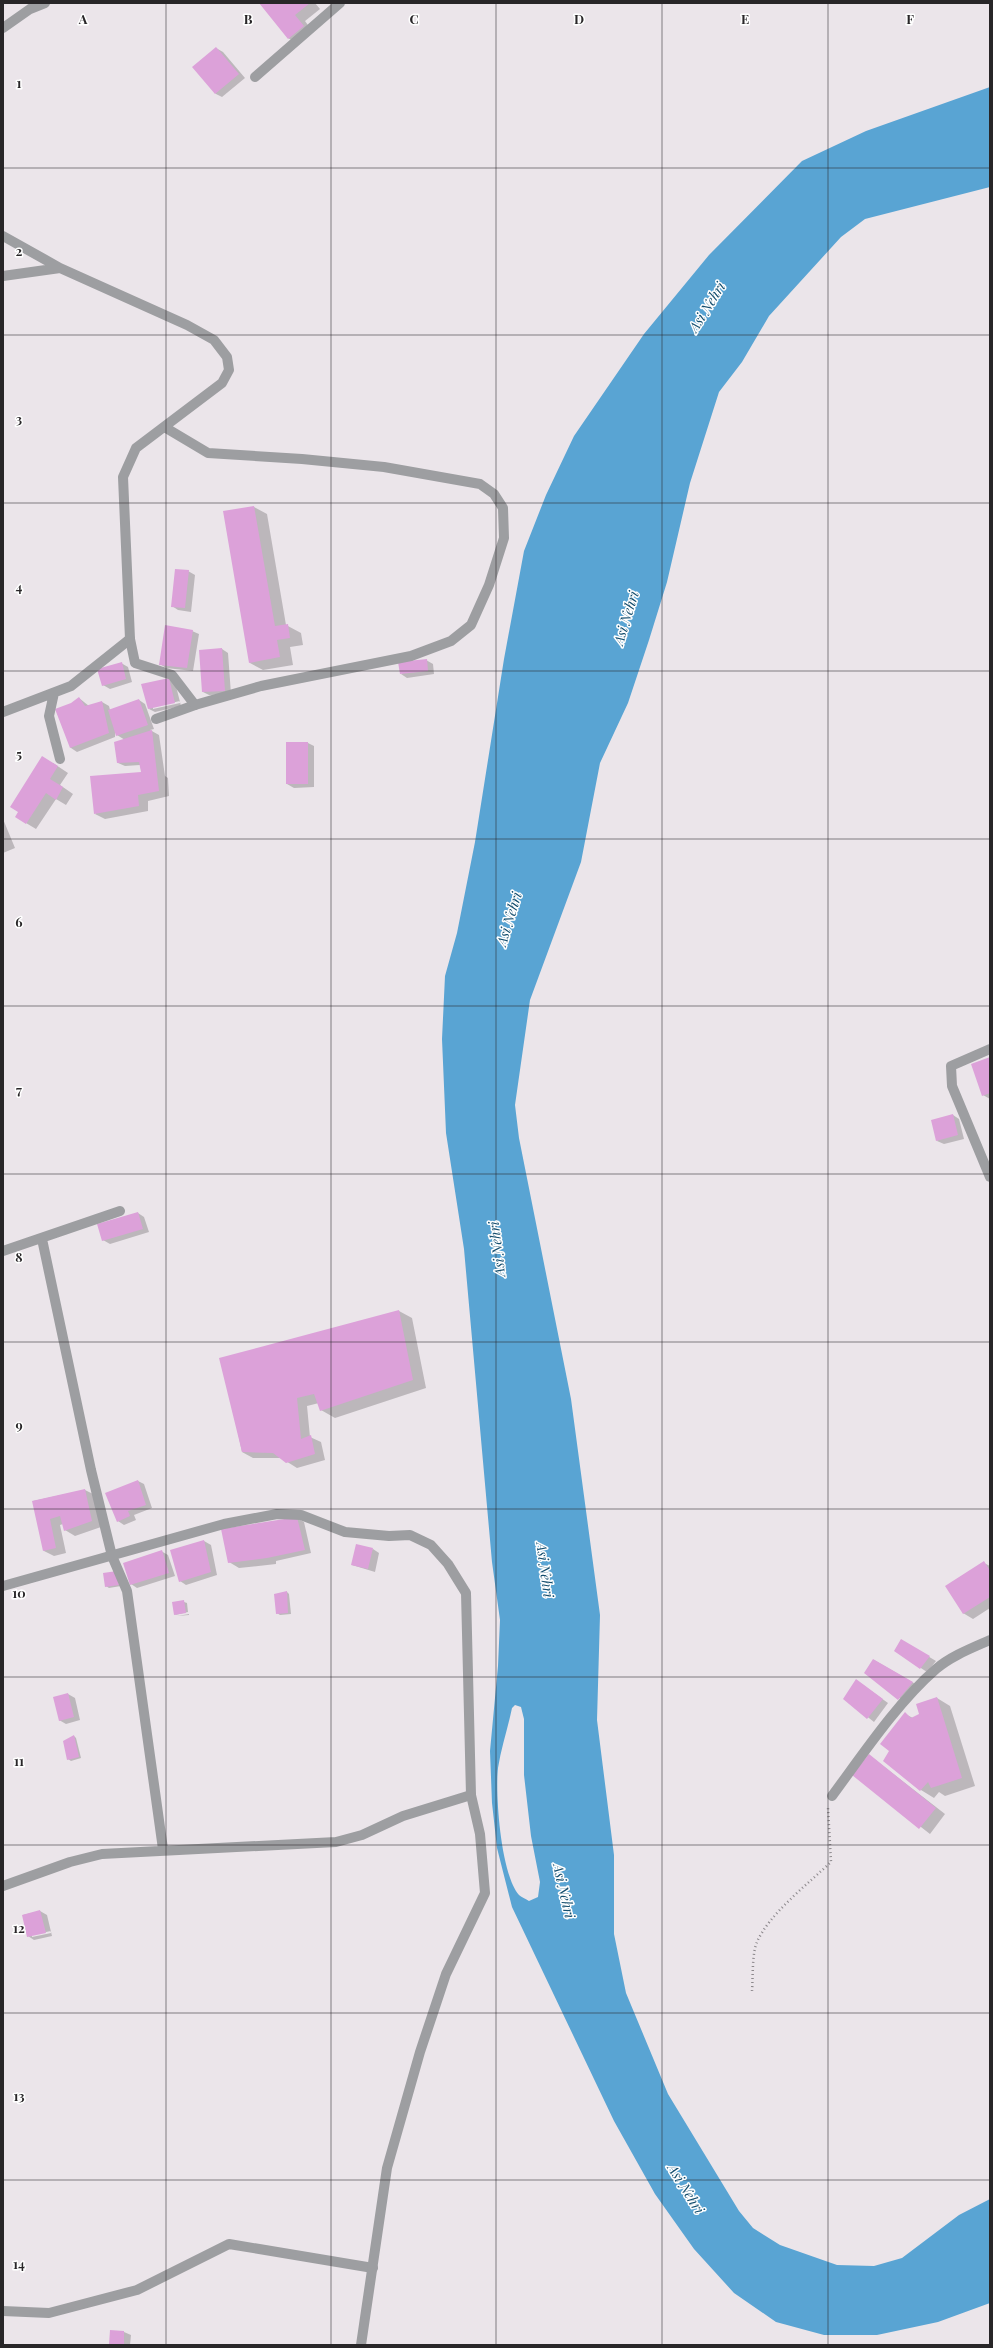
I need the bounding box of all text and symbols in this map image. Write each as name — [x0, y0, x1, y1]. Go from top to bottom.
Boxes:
text: A — [78, 10, 88, 27]
text: B — [244, 10, 253, 27]
text: C — [409, 10, 419, 27]
text: D — [574, 10, 584, 27]
text: E — [741, 10, 749, 27]
text: F — [906, 10, 914, 27]
text: 1 — [17, 74, 22, 91]
text: 2 — [16, 242, 23, 259]
water label: Asi Nehri — [683, 277, 730, 337]
text: 3 — [16, 410, 22, 427]
text: 4 — [16, 578, 23, 595]
water label: Asi Nehri — [608, 588, 643, 649]
text: 5 — [16, 745, 22, 762]
water label: Asi Nehri — [491, 889, 526, 950]
text: 6 — [15, 913, 23, 930]
text: 7 — [16, 1081, 22, 1098]
water label: Asi Nehri — [484, 1220, 510, 1280]
text: 8 — [15, 1248, 23, 1265]
text: 9 — [15, 1416, 23, 1433]
water label: Asi Nehri — [532, 1539, 559, 1600]
text: 10 — [12, 1584, 26, 1601]
text: 11 — [14, 1752, 24, 1769]
water label: Asi Nehri — [549, 1860, 580, 1921]
text: 12 — [13, 1919, 25, 1936]
text: 13 — [13, 2087, 25, 2104]
water label: Asi Nehri — [663, 2158, 710, 2218]
text: 14 — [13, 2255, 25, 2272]

